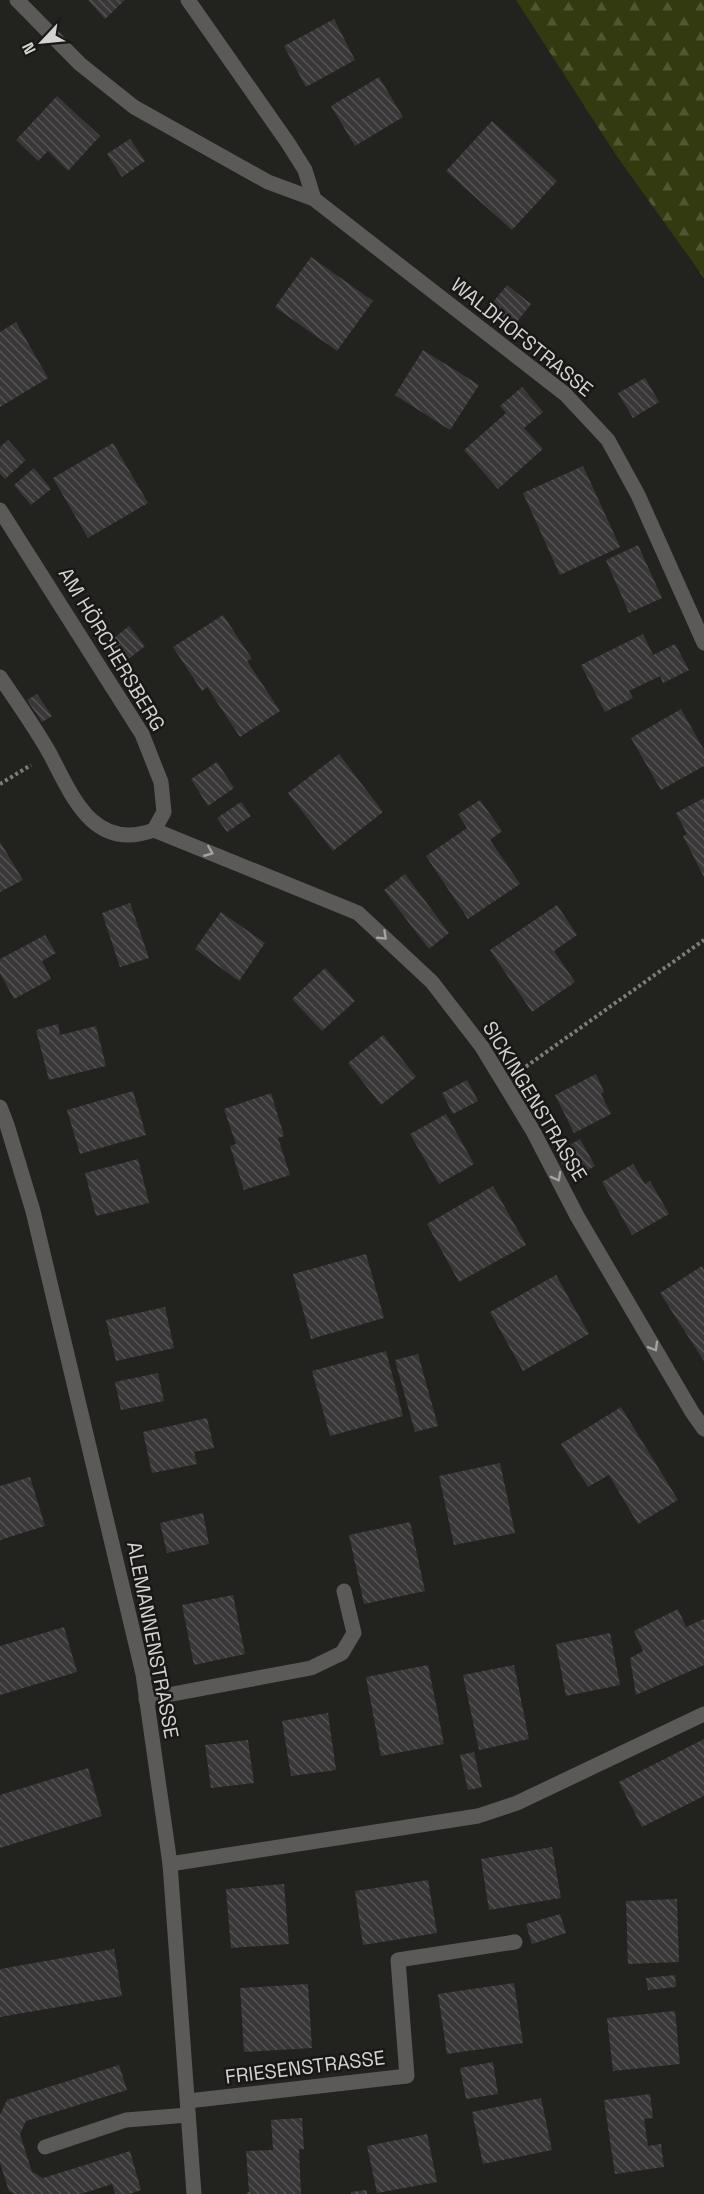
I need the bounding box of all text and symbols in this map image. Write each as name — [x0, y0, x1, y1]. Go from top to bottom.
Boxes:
north arrow — [12, 12, 72, 72]
text: N — [17, 39, 41, 58]
street label: WALDHOFSTRASSE — [446, 272, 598, 402]
street label: AM HÖRCHERSBERG — [53, 562, 171, 736]
one-way arrow — [202, 845, 213, 857]
one-way arrow — [376, 929, 386, 940]
street label: SICKINGENSTRASSE — [477, 1016, 593, 1186]
one-way arrow — [550, 1171, 561, 1182]
one-way arrow — [646, 1341, 658, 1351]
street label: ALEMANNENSTRASSE — [121, 1539, 185, 1741]
street label: FRIESENSTRASSE — [224, 2044, 386, 2090]

